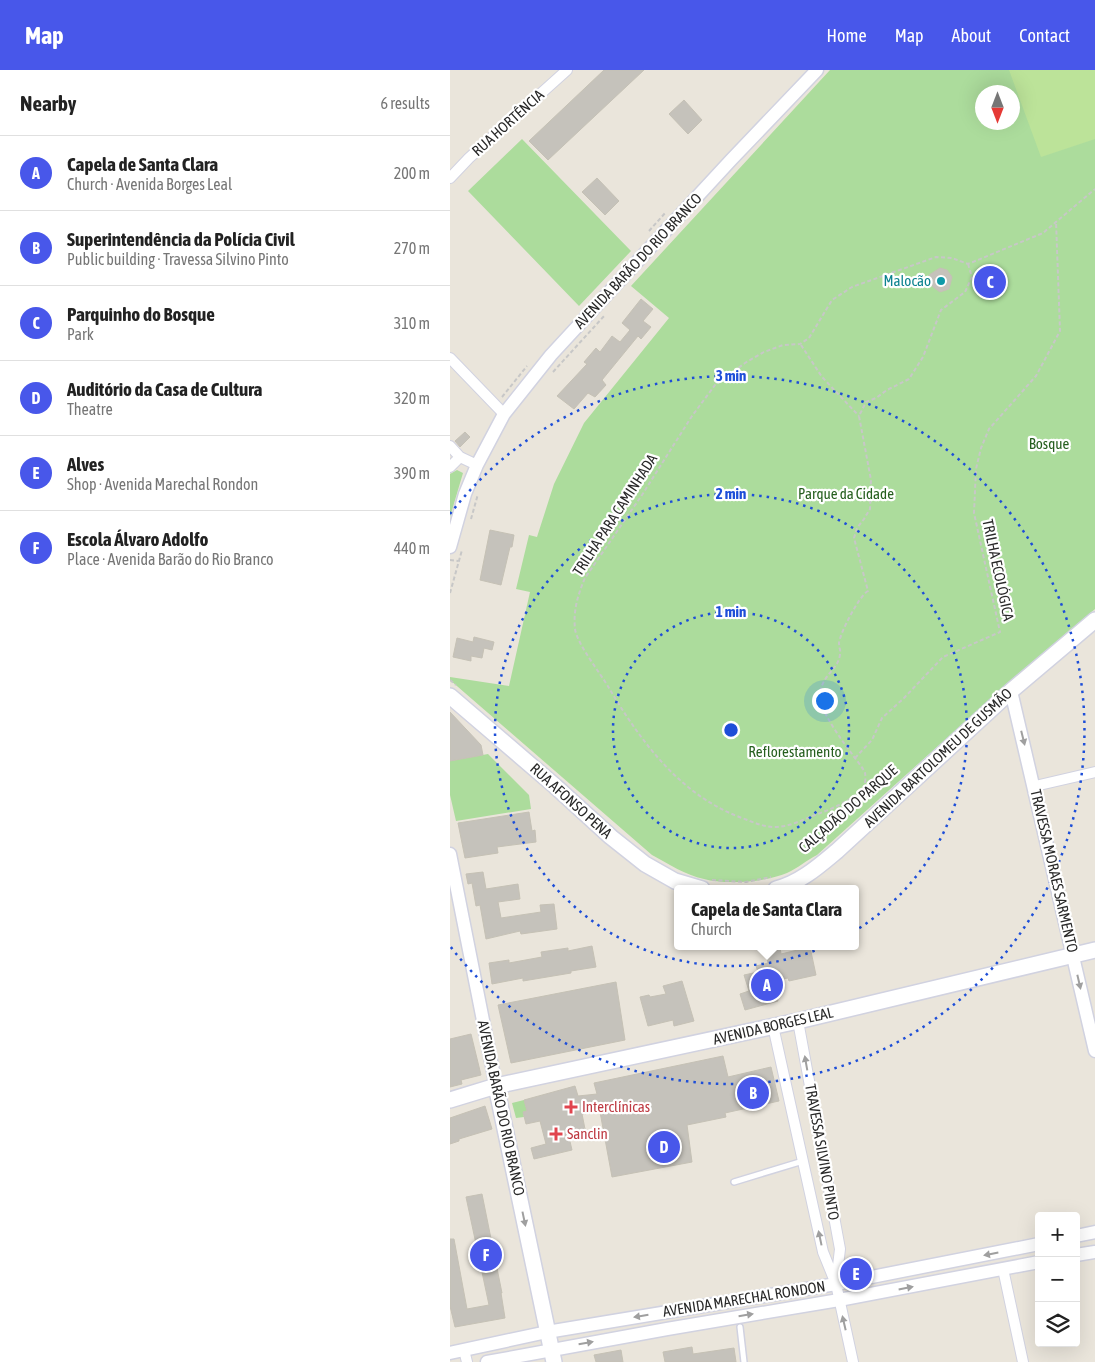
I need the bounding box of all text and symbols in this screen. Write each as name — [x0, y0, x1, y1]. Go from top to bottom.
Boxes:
text: Map — [25, 22, 64, 49]
text: Home — [827, 25, 867, 46]
text: Map — [895, 25, 924, 46]
text: About — [952, 25, 991, 46]
text: Contact — [1019, 25, 1070, 46]
north arrow — [975, 85, 1020, 130]
street label: RUA HORTÊNCIA — [468, 86, 547, 159]
text: Nearby — [20, 91, 76, 115]
text: 6 results — [380, 94, 430, 112]
text: Capela de Santa Clara — [67, 153, 218, 175]
text: A — [32, 164, 40, 182]
text: 200 m — [394, 164, 430, 182]
text: Church · Avenida Borges Leal — [67, 175, 232, 193]
street label: AVENIDA BARÃO DO RIO BRANCO — [570, 189, 705, 332]
text: Superintendência da Polícia Civil — [67, 228, 295, 250]
text: B — [32, 239, 40, 257]
text: 270 m — [394, 239, 430, 257]
text: Public building · Travessa Silvino Pinto — [67, 250, 289, 268]
pin: C — [974, 263, 1006, 301]
place label: Malocão — [884, 272, 931, 289]
marker: Malocão — [935, 275, 947, 287]
text: Parquinho do Bosque — [67, 303, 215, 325]
text: C — [32, 314, 40, 332]
text: 310 m — [394, 314, 430, 332]
text: Park — [67, 325, 94, 343]
text: 3 min — [716, 367, 746, 384]
text: Auditório da Casa de Cultura — [67, 378, 262, 400]
text: D — [32, 389, 40, 407]
text: 320 m — [394, 389, 430, 407]
text: Theatre — [67, 400, 113, 418]
park label: Bosque — [1029, 435, 1069, 452]
street label: TRILHA PARA CAMINHADA — [569, 450, 661, 579]
text: Alves — [67, 453, 104, 475]
text: E — [33, 464, 39, 482]
text: 390 m — [394, 464, 430, 482]
text: Shop · Avenida Marechal Rondon — [67, 475, 258, 493]
text: 2 min — [716, 485, 746, 502]
park label: Parque da Cidade — [798, 485, 894, 502]
street label: TRILHA ECOLÓGICA — [979, 517, 1018, 623]
text: Escola Álvaro Adolfo — [67, 528, 208, 550]
text: F — [33, 539, 39, 557]
text: 440 m — [394, 539, 430, 557]
text: Place · Avenida Barão do Rio Branco — [67, 550, 274, 568]
text: 1 min — [716, 603, 746, 620]
street label: AVENIDA BARTOLOMEU DE GUSMÃO — [860, 684, 1015, 831]
your location — [812, 688, 838, 714]
centre of rings — [722, 721, 740, 739]
one-way arrow — [1019, 731, 1027, 746]
park label: Reflorestamento — [748, 743, 842, 760]
street label: RUA AFONSO PENA — [527, 760, 616, 842]
street label: CALÇADÃO DO PARQUE — [795, 761, 901, 856]
street label: TRAVESSA MORAES SARMENTO — [1027, 788, 1082, 954]
popup — [674, 885, 859, 950]
text: Capela de Santa Clara — [691, 898, 842, 920]
text: Church — [691, 920, 732, 938]
pin: A — [751, 966, 783, 1004]
one-way arrow — [1075, 974, 1083, 989]
street label: AVENIDA BORGES LEAL — [711, 1003, 835, 1048]
street label: AVENIDA BARÃO DO RIO BRANCO — [475, 1019, 528, 1197]
one-way arrow — [801, 1055, 809, 1071]
pin: B — [737, 1074, 769, 1112]
street label: TRAVESSA SILVINO PINTO — [802, 1083, 843, 1222]
place label: Interclínicas — [582, 1098, 650, 1115]
marker: Interclínicas — [564, 1100, 578, 1114]
place label: Sanclin — [567, 1125, 608, 1142]
marker: Sanclin — [549, 1127, 563, 1141]
pin: D — [648, 1128, 680, 1166]
one-way arrow — [520, 1212, 528, 1227]
map controls — [1035, 1212, 1080, 1347]
button: + — [1035, 1212, 1080, 1257]
one-way arrow — [815, 1230, 823, 1246]
pin: F — [470, 1236, 502, 1274]
one-way arrow — [982, 1250, 998, 1258]
pin: E — [840, 1255, 872, 1293]
button: − — [1035, 1257, 1080, 1302]
street label: AVENIDA MARECHAL RONDON — [661, 1277, 826, 1320]
one-way arrow — [899, 1283, 915, 1291]
button: layers — [1035, 1302, 1080, 1347]
one-way arrow — [739, 1311, 755, 1319]
one-way arrow — [633, 1313, 649, 1321]
one-way arrow — [840, 1314, 848, 1330]
one-way arrow — [579, 1338, 595, 1346]

